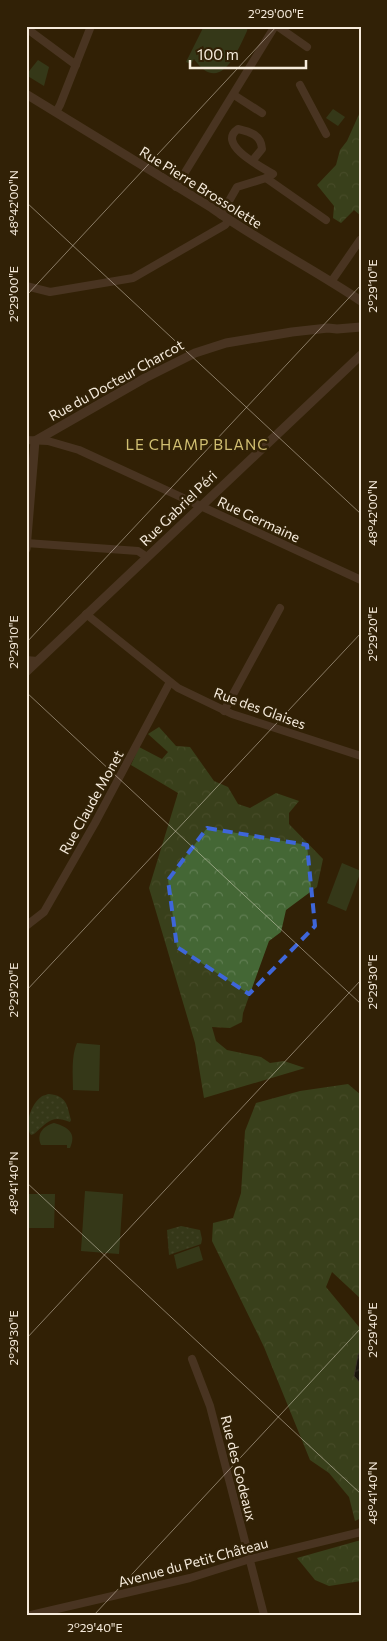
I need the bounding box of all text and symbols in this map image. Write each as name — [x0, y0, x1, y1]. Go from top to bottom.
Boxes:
text: 2°29'00"E — [248, 6, 304, 20]
scale bar — [190, 38, 306, 70]
text: 100 m — [197, 45, 239, 63]
street label: Rue Pierre Brossolette — [137, 142, 265, 232]
text: 48°42'00"N — [6, 170, 20, 236]
text: 2°29'10"E — [365, 259, 379, 313]
text: 2°29'00"E — [6, 266, 20, 322]
street label: Rue du Docteur Charcot — [46, 336, 187, 424]
district label: LE CHAMP BLANC — [125, 435, 269, 453]
street label: Rue Gabriel Péri — [136, 467, 220, 549]
text: 48°42'00"N — [365, 480, 379, 546]
street label: Rue Germaine — [215, 492, 303, 546]
text: 2°29'20"E — [365, 607, 379, 661]
text: 2°29'10"E — [6, 615, 20, 669]
street label: Rue des Glaises — [212, 683, 308, 733]
street label: Rue Claude Monet — [55, 747, 127, 857]
text: 2°29'30"E — [365, 955, 379, 1009]
text: 2°29'20"E — [6, 963, 20, 1017]
text: 48°41'40"N — [6, 1151, 20, 1215]
text: 2°29'40"E — [365, 1302, 379, 1358]
text: 2°29'30"E — [6, 1311, 20, 1365]
street label: Rue des Godeaux — [218, 1413, 260, 1523]
text: 48°41'40"N — [365, 1461, 379, 1525]
street label: Avenue du Petit Château — [116, 1534, 270, 1590]
text: 2°29'40"E — [67, 1620, 123, 1634]

